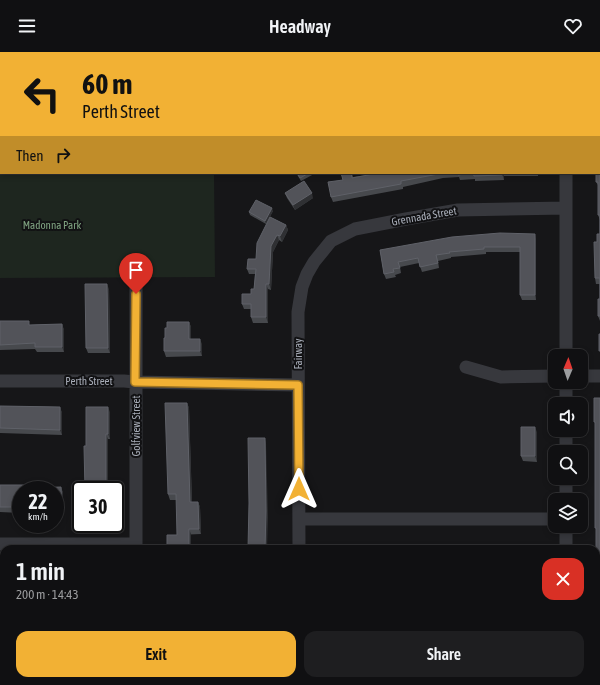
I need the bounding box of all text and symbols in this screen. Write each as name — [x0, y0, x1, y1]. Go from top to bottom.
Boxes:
icon: menu — [16, 15, 38, 37]
icon: heart — [562, 15, 584, 37]
text: Headway — [269, 16, 331, 37]
icon: left — [16, 68, 68, 120]
text: 60 m — [82, 68, 132, 100]
text: Perth Street — [82, 101, 160, 122]
icon: right — [52, 144, 74, 166]
text: Then — [16, 147, 44, 164]
street label: Grennada Street — [391, 204, 457, 228]
park label: Madonna Park — [23, 219, 81, 231]
pin — [119, 253, 153, 294]
icon: arrive — [125, 259, 147, 281]
street label: Fairway — [292, 338, 304, 370]
north arrow — [548, 349, 588, 389]
map controls — [548, 349, 588, 533]
street label: Perth Street — [65, 375, 113, 387]
street label: Golfview Street — [130, 395, 142, 457]
button: sound — [548, 397, 588, 437]
button: search — [548, 445, 588, 485]
position arrow — [278, 468, 320, 510]
speed limit sign: 30 — [72, 481, 124, 533]
text: 22 — [29, 490, 47, 513]
button: layers — [548, 493, 588, 533]
text: km/h — [28, 511, 48, 522]
text: 1 min — [16, 558, 65, 585]
button: close — [542, 558, 584, 600]
text: 200 m · 14:43 — [16, 587, 79, 602]
button: Exit — [16, 631, 296, 677]
button: Share — [304, 631, 584, 677]

